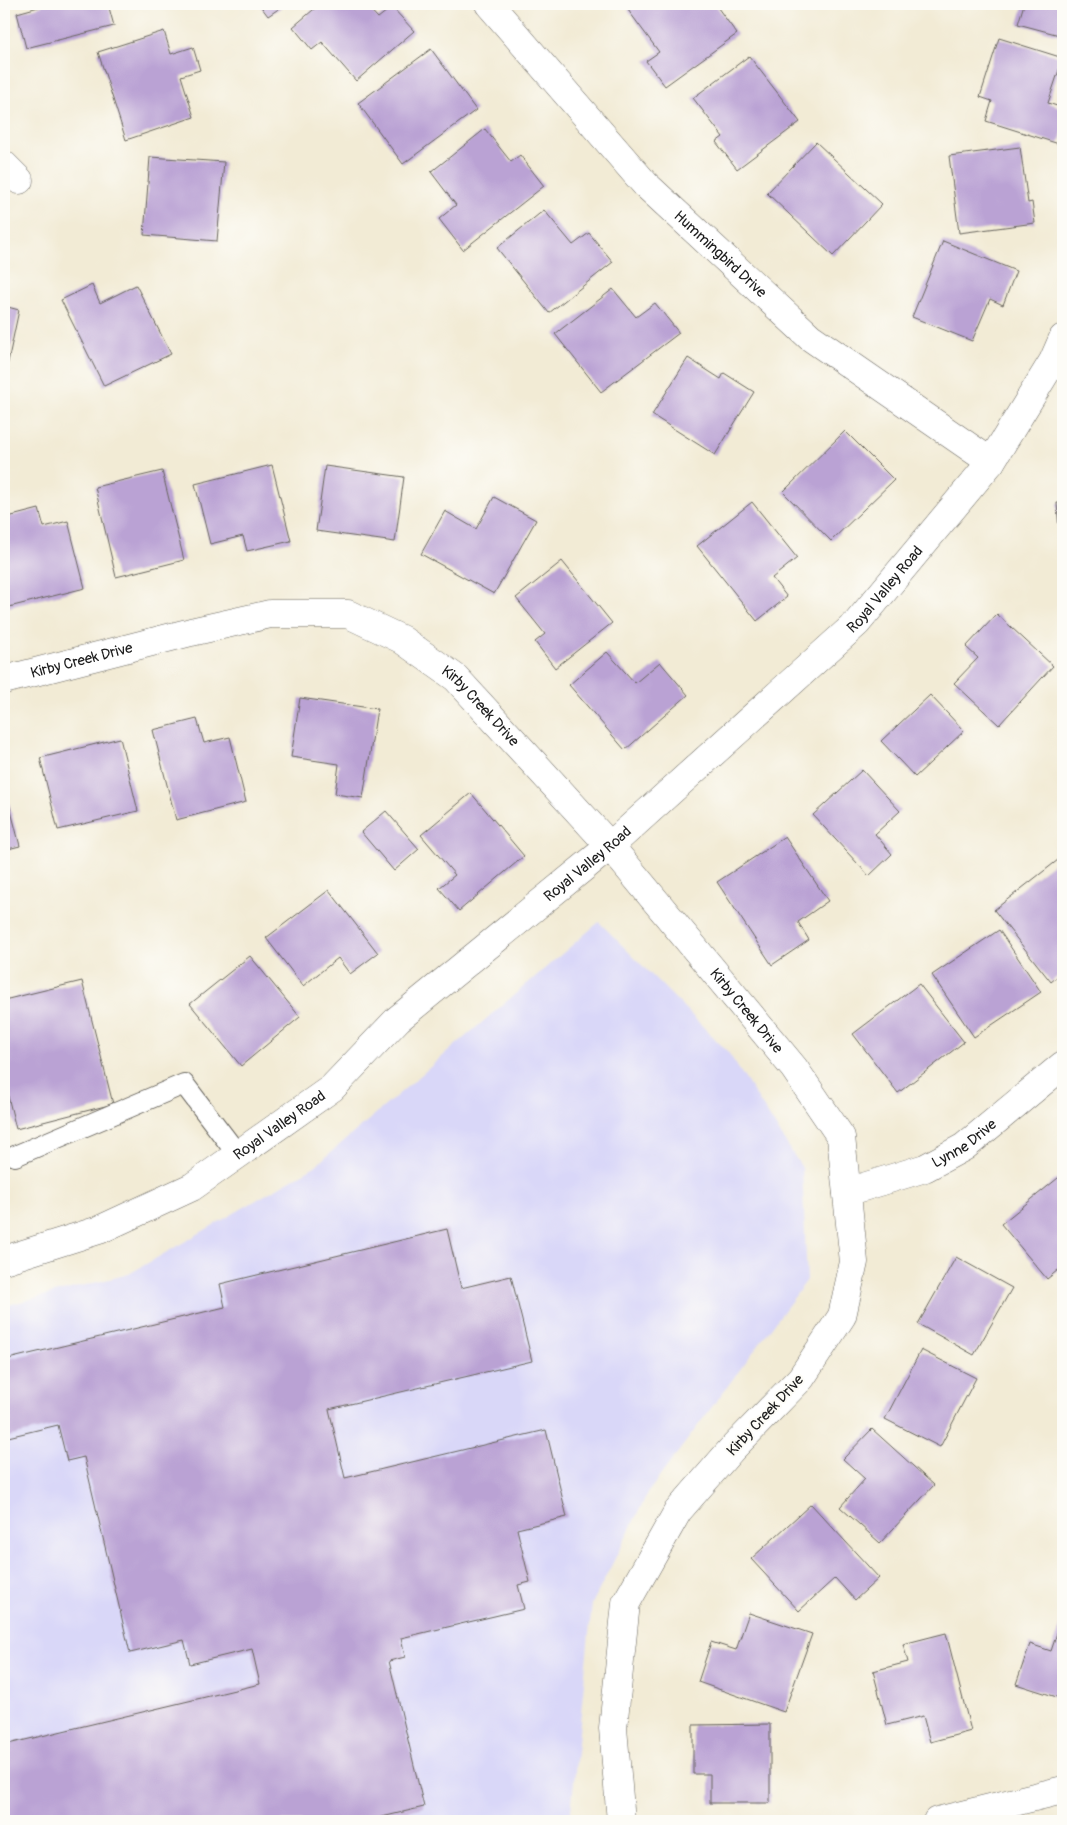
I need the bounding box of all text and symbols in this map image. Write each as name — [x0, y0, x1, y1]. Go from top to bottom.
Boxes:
street label: Hummingbird Drive — [670, 207, 771, 302]
street label: Royal Valley Road — [843, 542, 927, 638]
street label: Kirby Creek Drive — [28, 638, 135, 683]
street label: Kirby Creek Drive — [438, 662, 523, 751]
street label: Royal Valley Road — [540, 822, 636, 906]
street label: Kirby Creek Drive — [705, 965, 787, 1058]
street label: Royal Valley Road — [230, 1087, 329, 1165]
street label: Lynne Drive — [929, 1115, 1001, 1172]
street label: Kirby Creek Drive — [723, 1370, 808, 1460]

